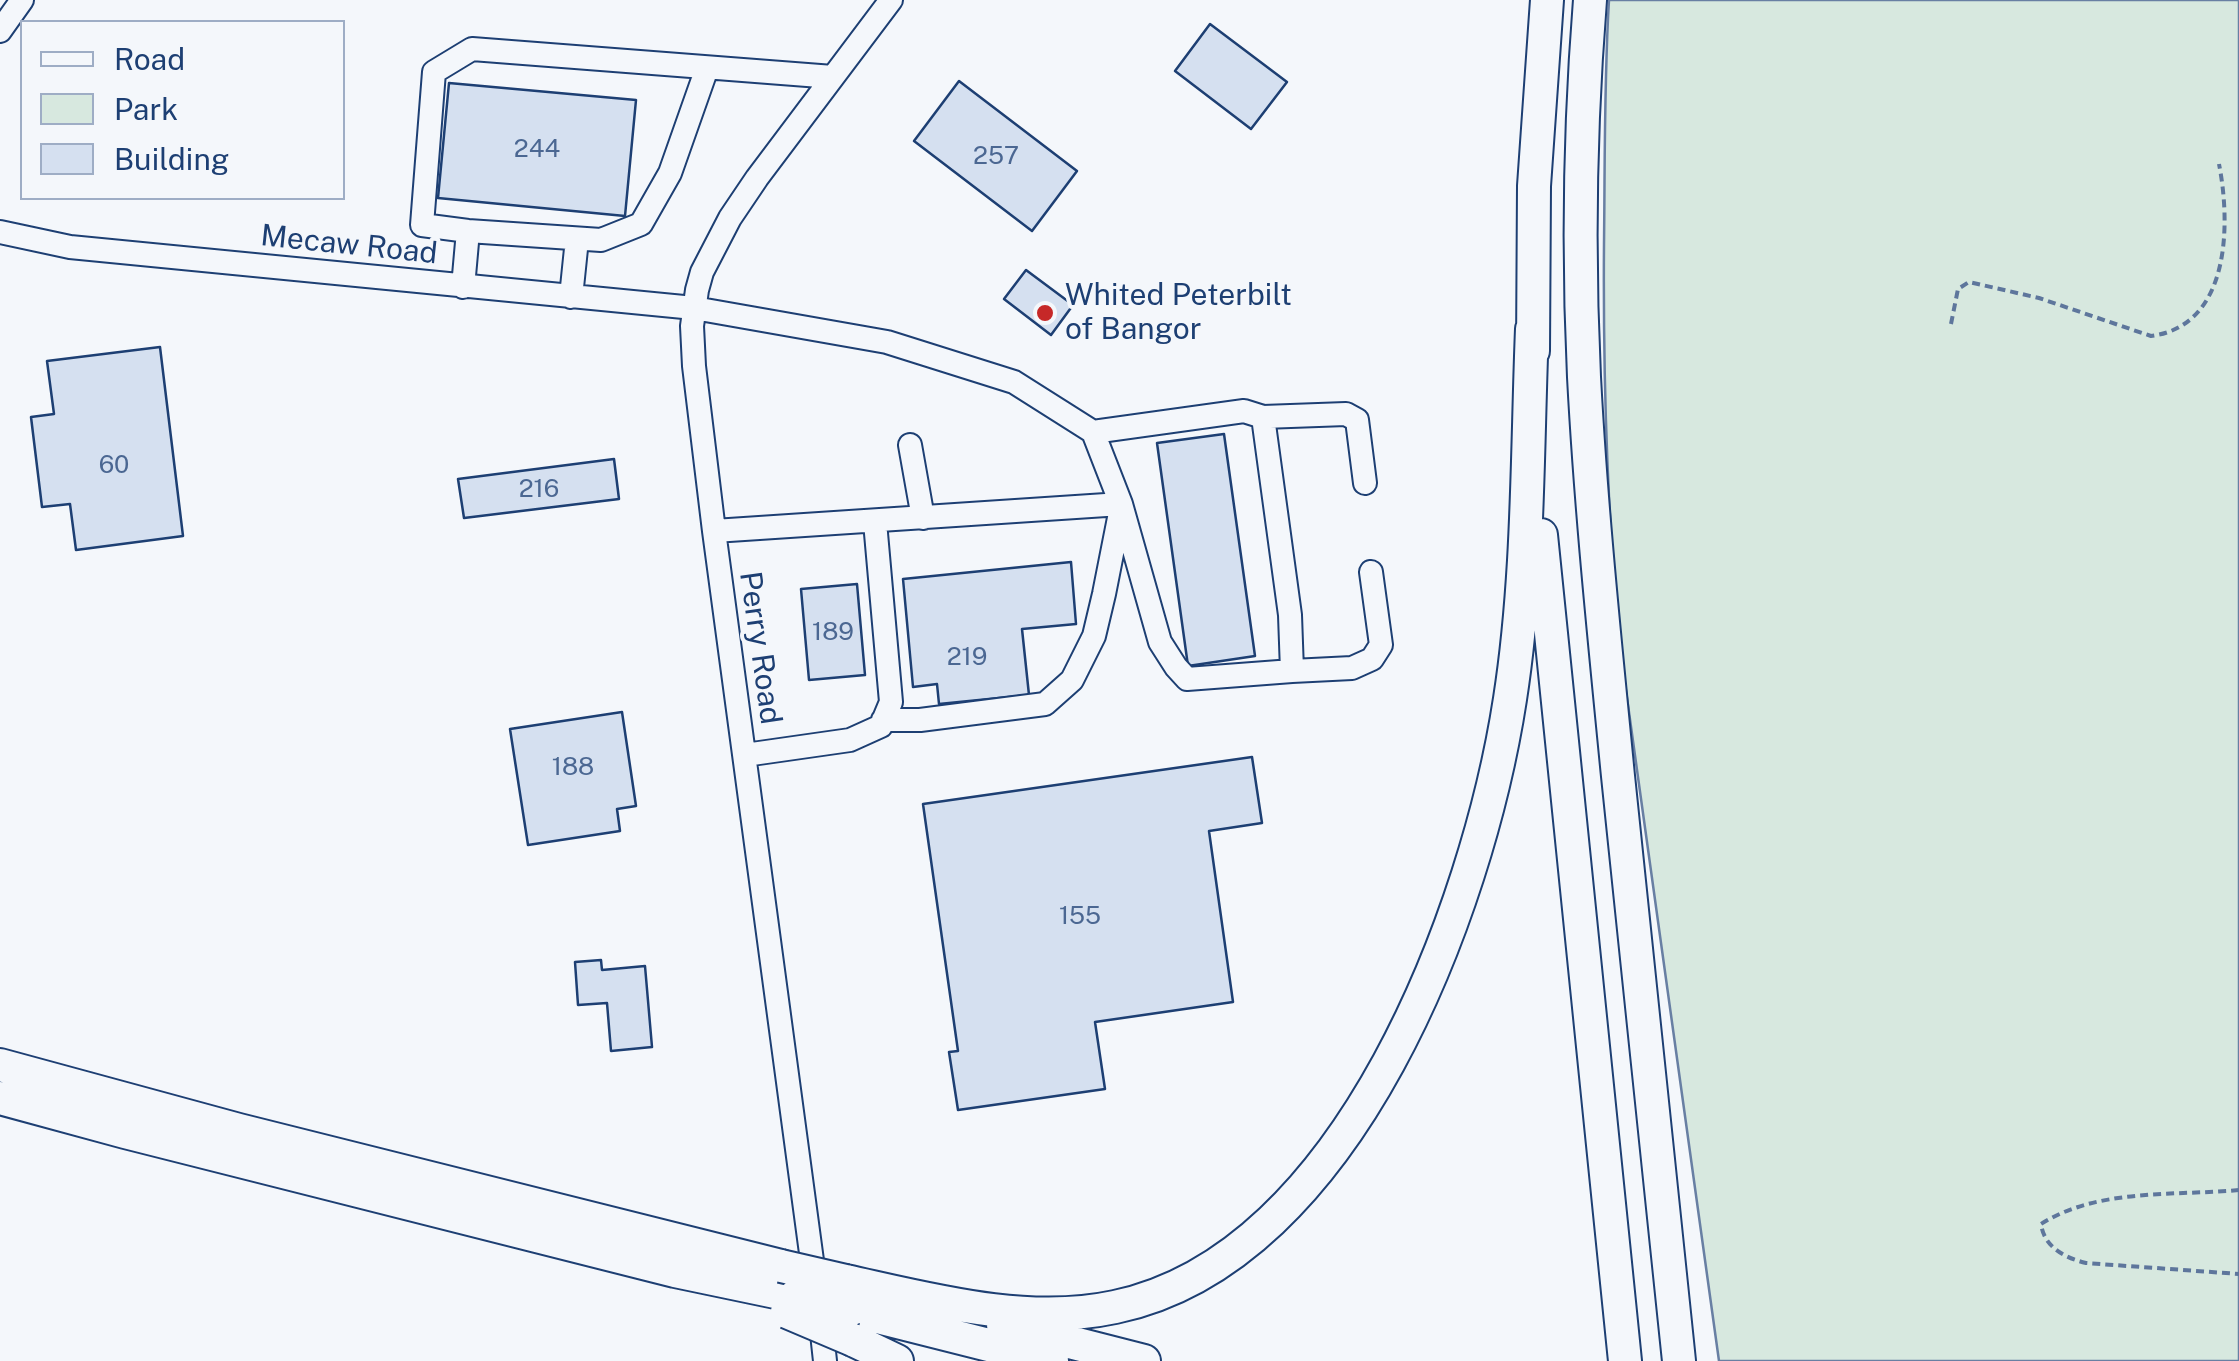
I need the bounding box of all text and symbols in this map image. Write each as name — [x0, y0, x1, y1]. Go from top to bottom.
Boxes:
legend — [20, 20, 345, 200]
text: Road — [114, 41, 185, 77]
text: Park — [114, 91, 178, 127]
house number: 244 — [514, 134, 560, 164]
text: Building — [114, 141, 229, 177]
house number: 257 — [973, 141, 1019, 171]
street label: Mecaw Road — [259, 218, 439, 272]
place label: Whited Peterbilt of Bangor — [1065, 278, 1292, 348]
marker: Whited Peterbilt of Bangor — [1034, 302, 1056, 324]
house number: 60 — [99, 450, 129, 480]
house number: 216 — [519, 474, 559, 504]
street label: Perry Road — [731, 569, 789, 727]
house number: 189 — [812, 617, 854, 647]
house number: 219 — [947, 642, 987, 672]
house number: 188 — [552, 752, 594, 782]
house number: 155 — [1059, 901, 1101, 931]

